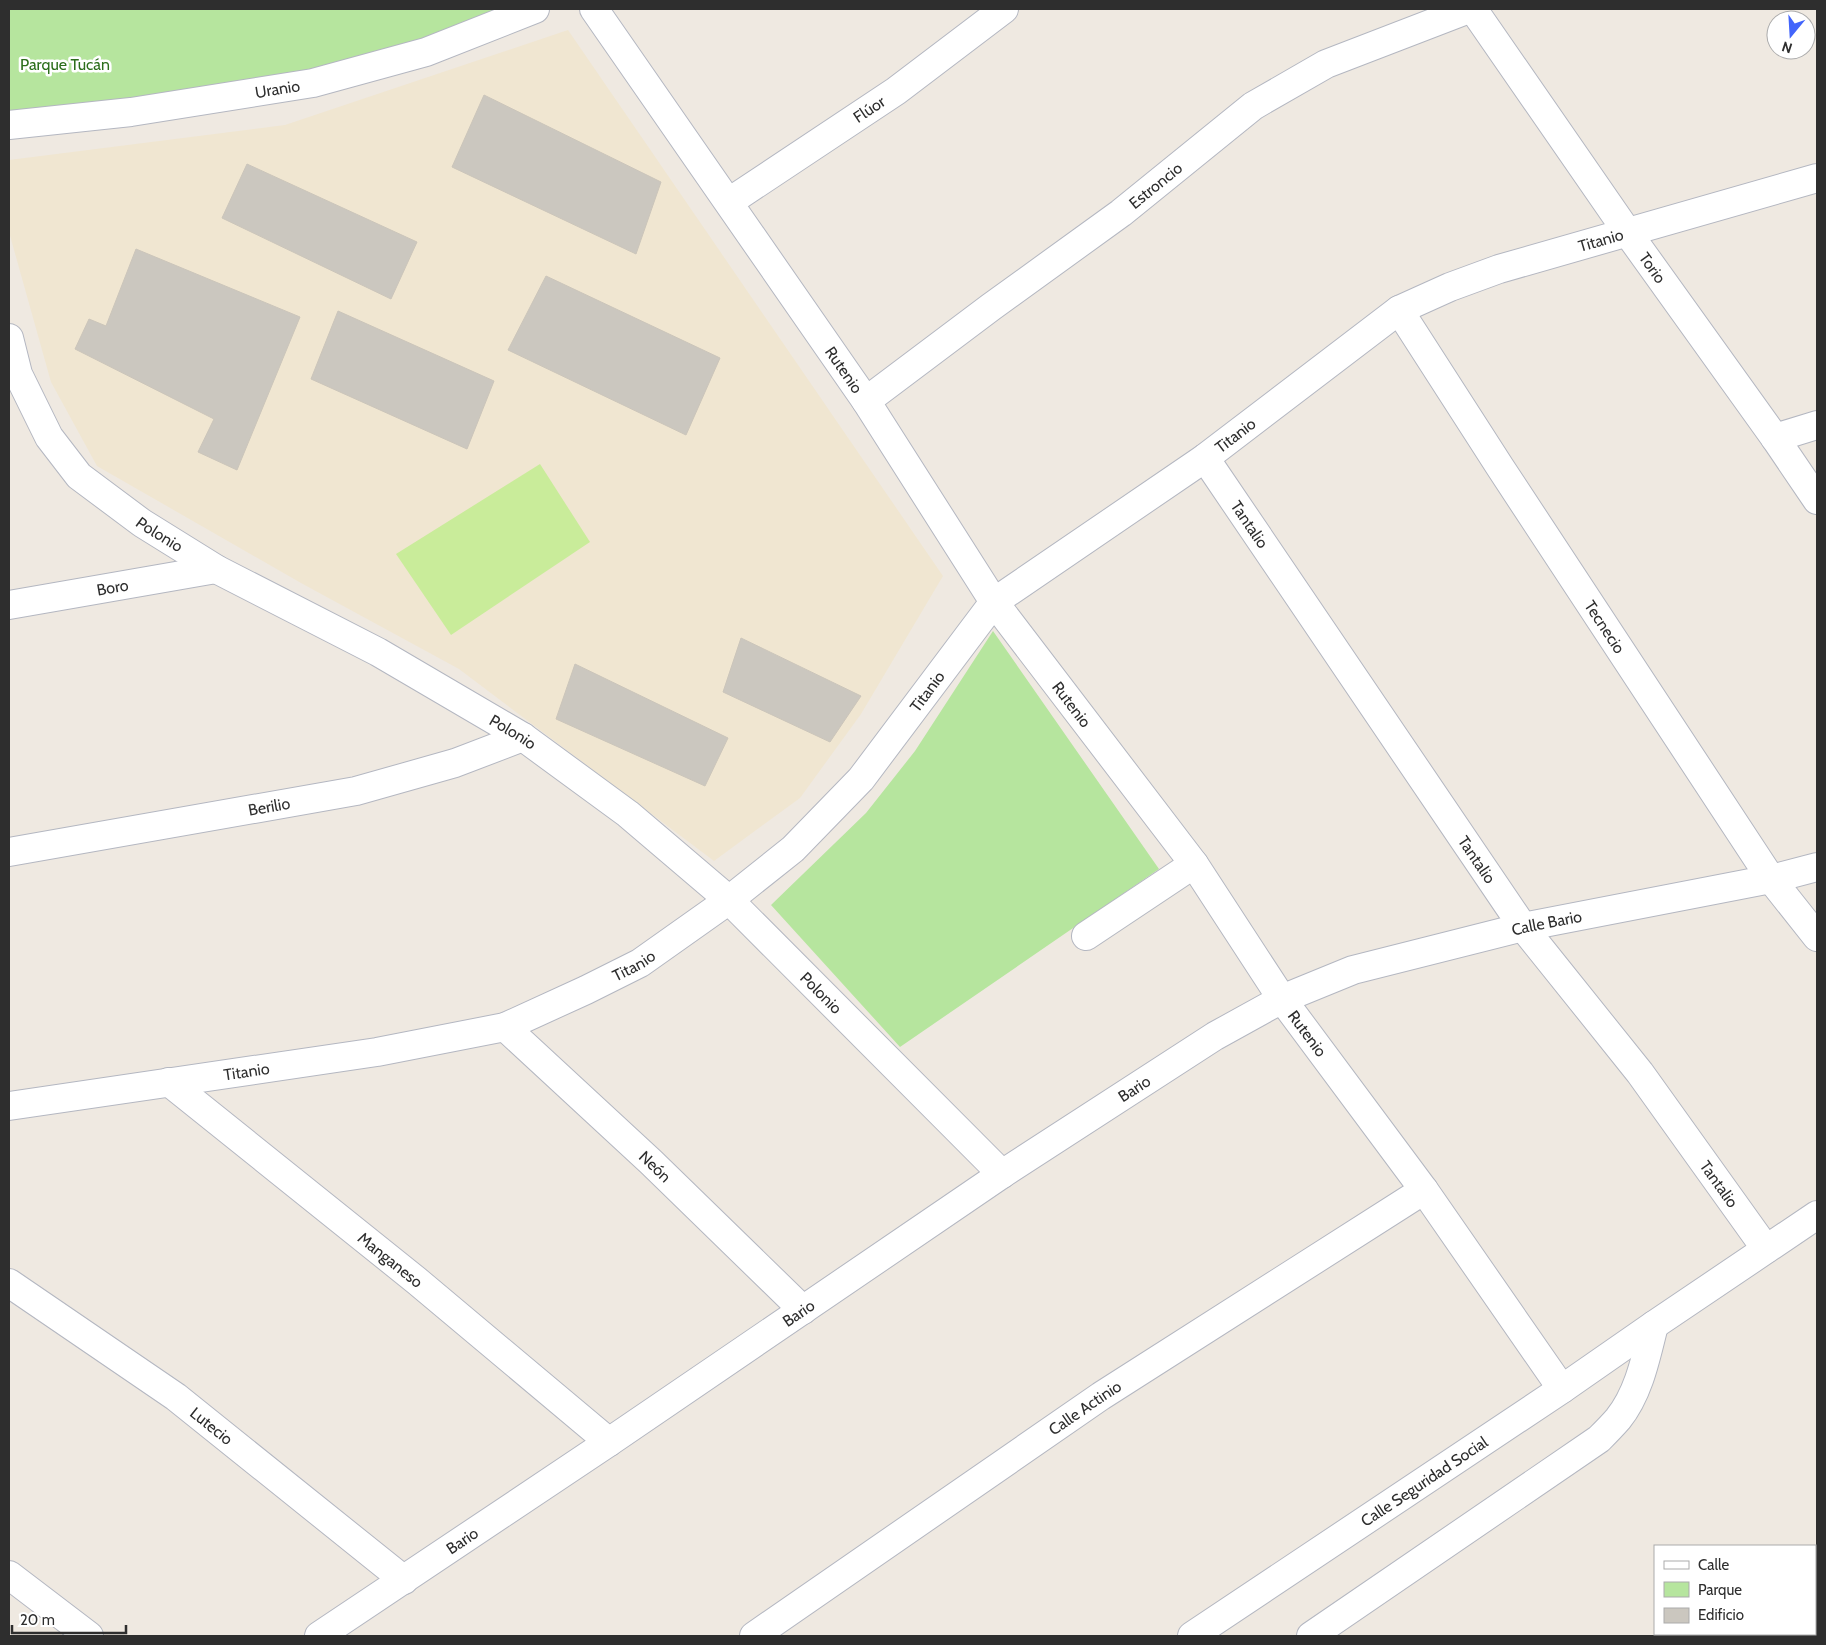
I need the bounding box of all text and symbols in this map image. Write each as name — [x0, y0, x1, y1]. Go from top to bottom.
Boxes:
north arrow — [1766, 10, 1816, 60]
text: N — [1779, 37, 1794, 57]
park label: Parque Tucán — [20, 55, 110, 74]
street label: Uranio — [254, 76, 302, 102]
street label: Flúor — [850, 91, 890, 127]
street label: Estroncio — [1125, 158, 1186, 213]
street label: Titanio — [1576, 225, 1626, 256]
street label: Torio — [1635, 249, 1670, 287]
street label: Rutenio — [821, 343, 867, 397]
street label: Titanio — [1211, 414, 1260, 457]
street label: Tantalio — [1227, 497, 1272, 552]
street label: Polonio — [132, 513, 186, 556]
street label: Boro — [95, 575, 130, 600]
street label: Tecnecio — [1580, 597, 1629, 657]
street label: Titanio — [906, 667, 949, 716]
street label: Rutenio — [1048, 678, 1095, 731]
street label: Polonio — [486, 710, 540, 754]
street label: Berilio — [247, 794, 292, 820]
street label: Tantalio — [1454, 832, 1500, 887]
street label: Calle Bario — [1509, 907, 1584, 940]
street label: Titanio — [609, 946, 659, 985]
street label: Polonio — [796, 968, 846, 1018]
street label: Rutenio — [1284, 1007, 1331, 1061]
street label: Titanio — [222, 1059, 271, 1084]
street label: Bario — [1115, 1071, 1154, 1106]
street label: Neón — [635, 1147, 675, 1186]
street label: Tantalio — [1696, 1157, 1742, 1211]
street label: Manganeso — [354, 1228, 427, 1292]
street label: Bario — [779, 1296, 818, 1331]
street label: Calle Actinio — [1045, 1376, 1125, 1439]
street label: Lutecio — [186, 1403, 237, 1449]
street label: Calle Seguridad Social — [1357, 1432, 1492, 1531]
street label: Bario — [443, 1523, 482, 1558]
legend — [1654, 1545, 1816, 1635]
text: Calle — [1698, 1556, 1729, 1574]
text: Parque — [1698, 1581, 1742, 1599]
scale bar — [12, 1602, 126, 1634]
text: Edificio — [1698, 1606, 1744, 1624]
text: 20 m — [20, 1611, 55, 1629]

